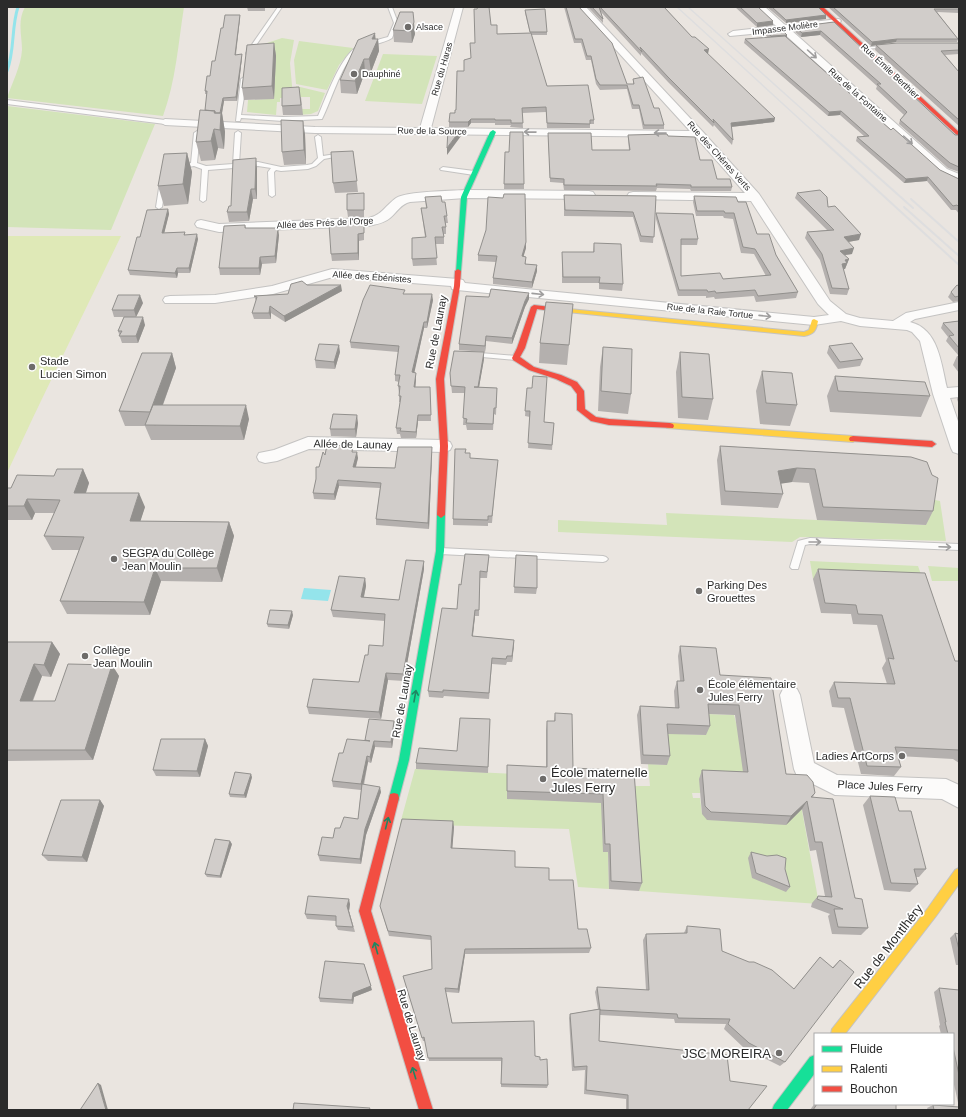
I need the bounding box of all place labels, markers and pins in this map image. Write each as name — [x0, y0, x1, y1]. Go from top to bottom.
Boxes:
marker: Alsace — [403, 22, 413, 32]
place label: Alsace — [416, 22, 443, 32]
marker: Dauphiné — [349, 69, 359, 79]
place label: Dauphiné — [362, 69, 401, 79]
place label: Stade Lucien Simon — [40, 355, 107, 380]
marker: Stade Lucien Simon — [27, 362, 37, 372]
place label: SEGPA du Collège Jean Moulin — [122, 547, 214, 572]
marker: SEGPA du Collège Jean Moulin — [109, 554, 119, 564]
place label: Parking Des Grouettes — [707, 579, 767, 604]
marker: Parking Des Grouettes — [694, 586, 704, 596]
place label: Collège Jean Moulin — [93, 644, 152, 669]
marker: Collège Jean Moulin — [80, 651, 90, 661]
place label: École élémentaire Jules Ferry — [708, 678, 796, 703]
marker: École élémentaire Jules Ferry — [695, 685, 705, 695]
place label: Ladies ArtCorps — [816, 750, 894, 762]
marker: Ladies ArtCorps — [897, 751, 907, 761]
place label: École maternelle Jules Ferry — [551, 765, 648, 795]
marker: École maternelle Jules Ferry — [538, 774, 548, 784]
place label: JSC MOREIRA — [682, 1046, 771, 1061]
marker: JSC MOREIRA — [774, 1048, 784, 1058]

